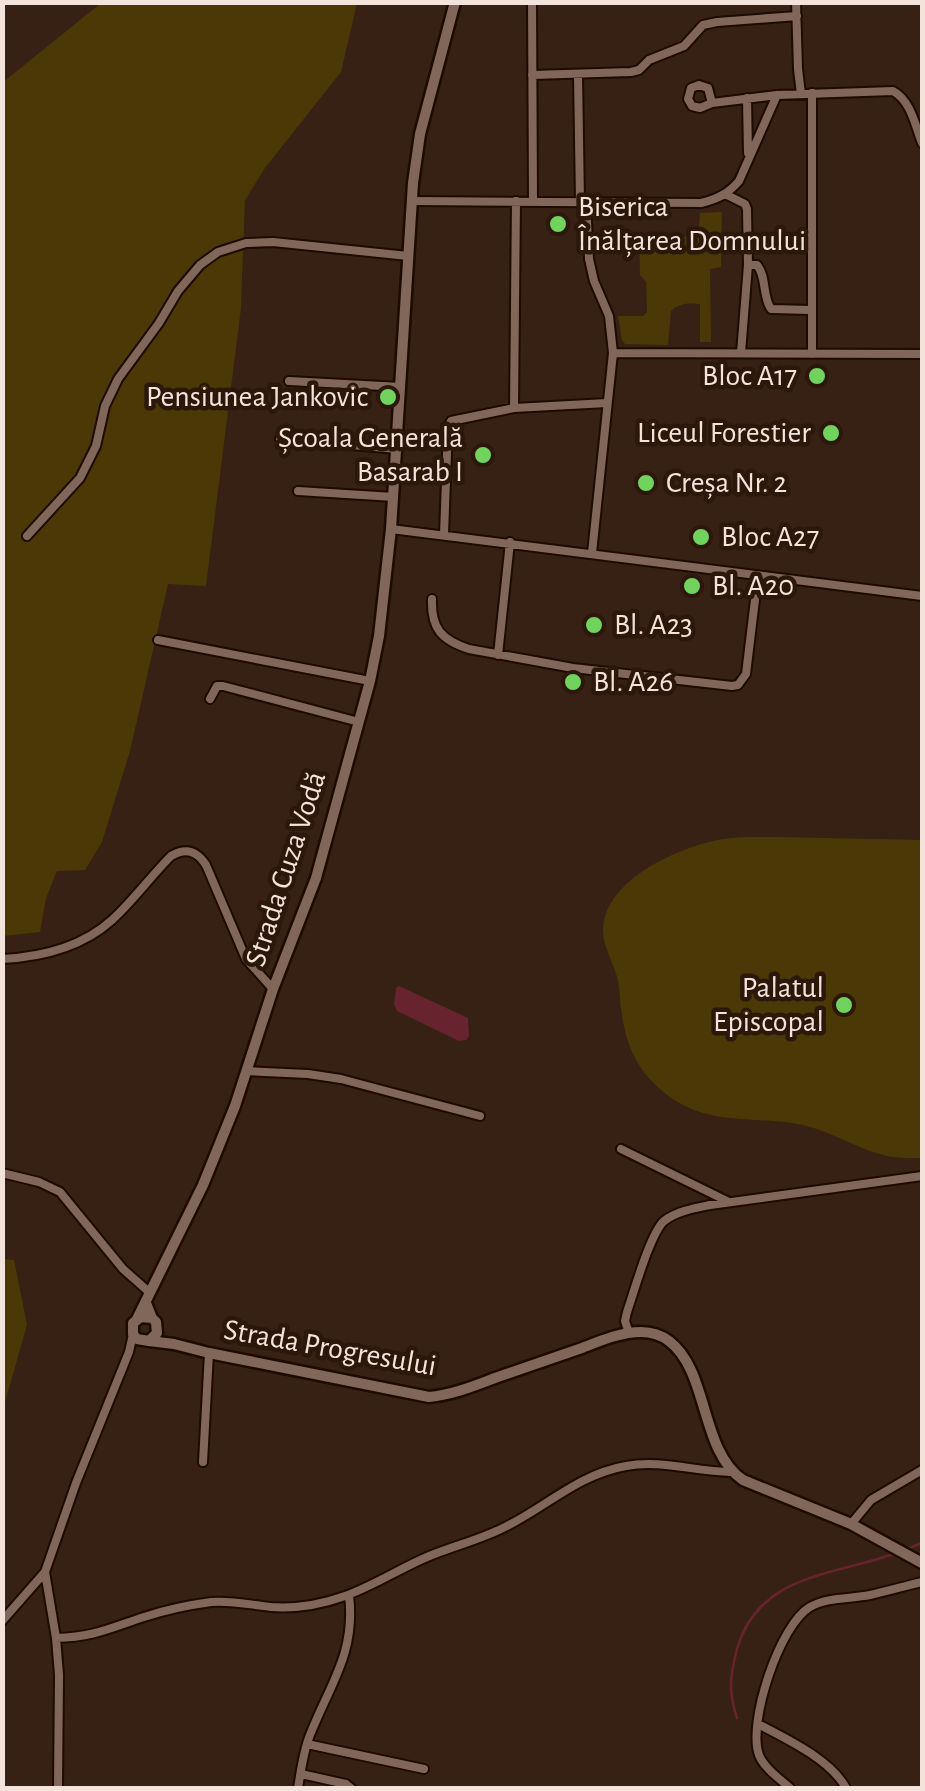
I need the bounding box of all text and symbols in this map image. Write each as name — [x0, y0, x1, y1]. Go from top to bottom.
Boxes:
place label: Biserica Înălțarea Domnului — [578, 192, 806, 258]
marker: Biserica Înălțarea Domnului — [547, 213, 569, 235]
place label: Bloc A17 — [702, 361, 797, 391]
marker: Bloc A17 — [806, 365, 828, 387]
place label: Pensiunea Jankovic — [146, 382, 368, 412]
marker: Pensiunea Jankovic — [377, 386, 399, 408]
place label: Liceul Forestier — [637, 418, 811, 448]
marker: Liceul Forestier — [820, 422, 842, 444]
place label: Școala Generală Basarab I — [278, 423, 463, 487]
marker: Școala Generală Basarab I — [472, 444, 494, 466]
place label: Creșa Nr. 2 — [666, 468, 787, 500]
marker: Creșa Nr. 2 — [635, 472, 657, 494]
place label: Bloc A27 — [721, 522, 819, 552]
marker: Bloc A27 — [690, 526, 712, 548]
place label: Bl. A20 — [712, 571, 794, 601]
marker: Bl. A20 — [681, 575, 703, 597]
place label: Bl. A23 — [614, 610, 693, 640]
marker: Bl. A23 — [583, 614, 605, 636]
place label: Bl. A26 — [593, 667, 673, 697]
marker: Bl. A26 — [562, 671, 584, 693]
street label: Strada Cuza Vodă — [240, 768, 332, 970]
place label: Palatul Episcopal — [713, 973, 824, 1037]
marker: Palatul Episcopal — [833, 994, 855, 1016]
street label: Strada Progresului — [221, 1315, 439, 1381]

